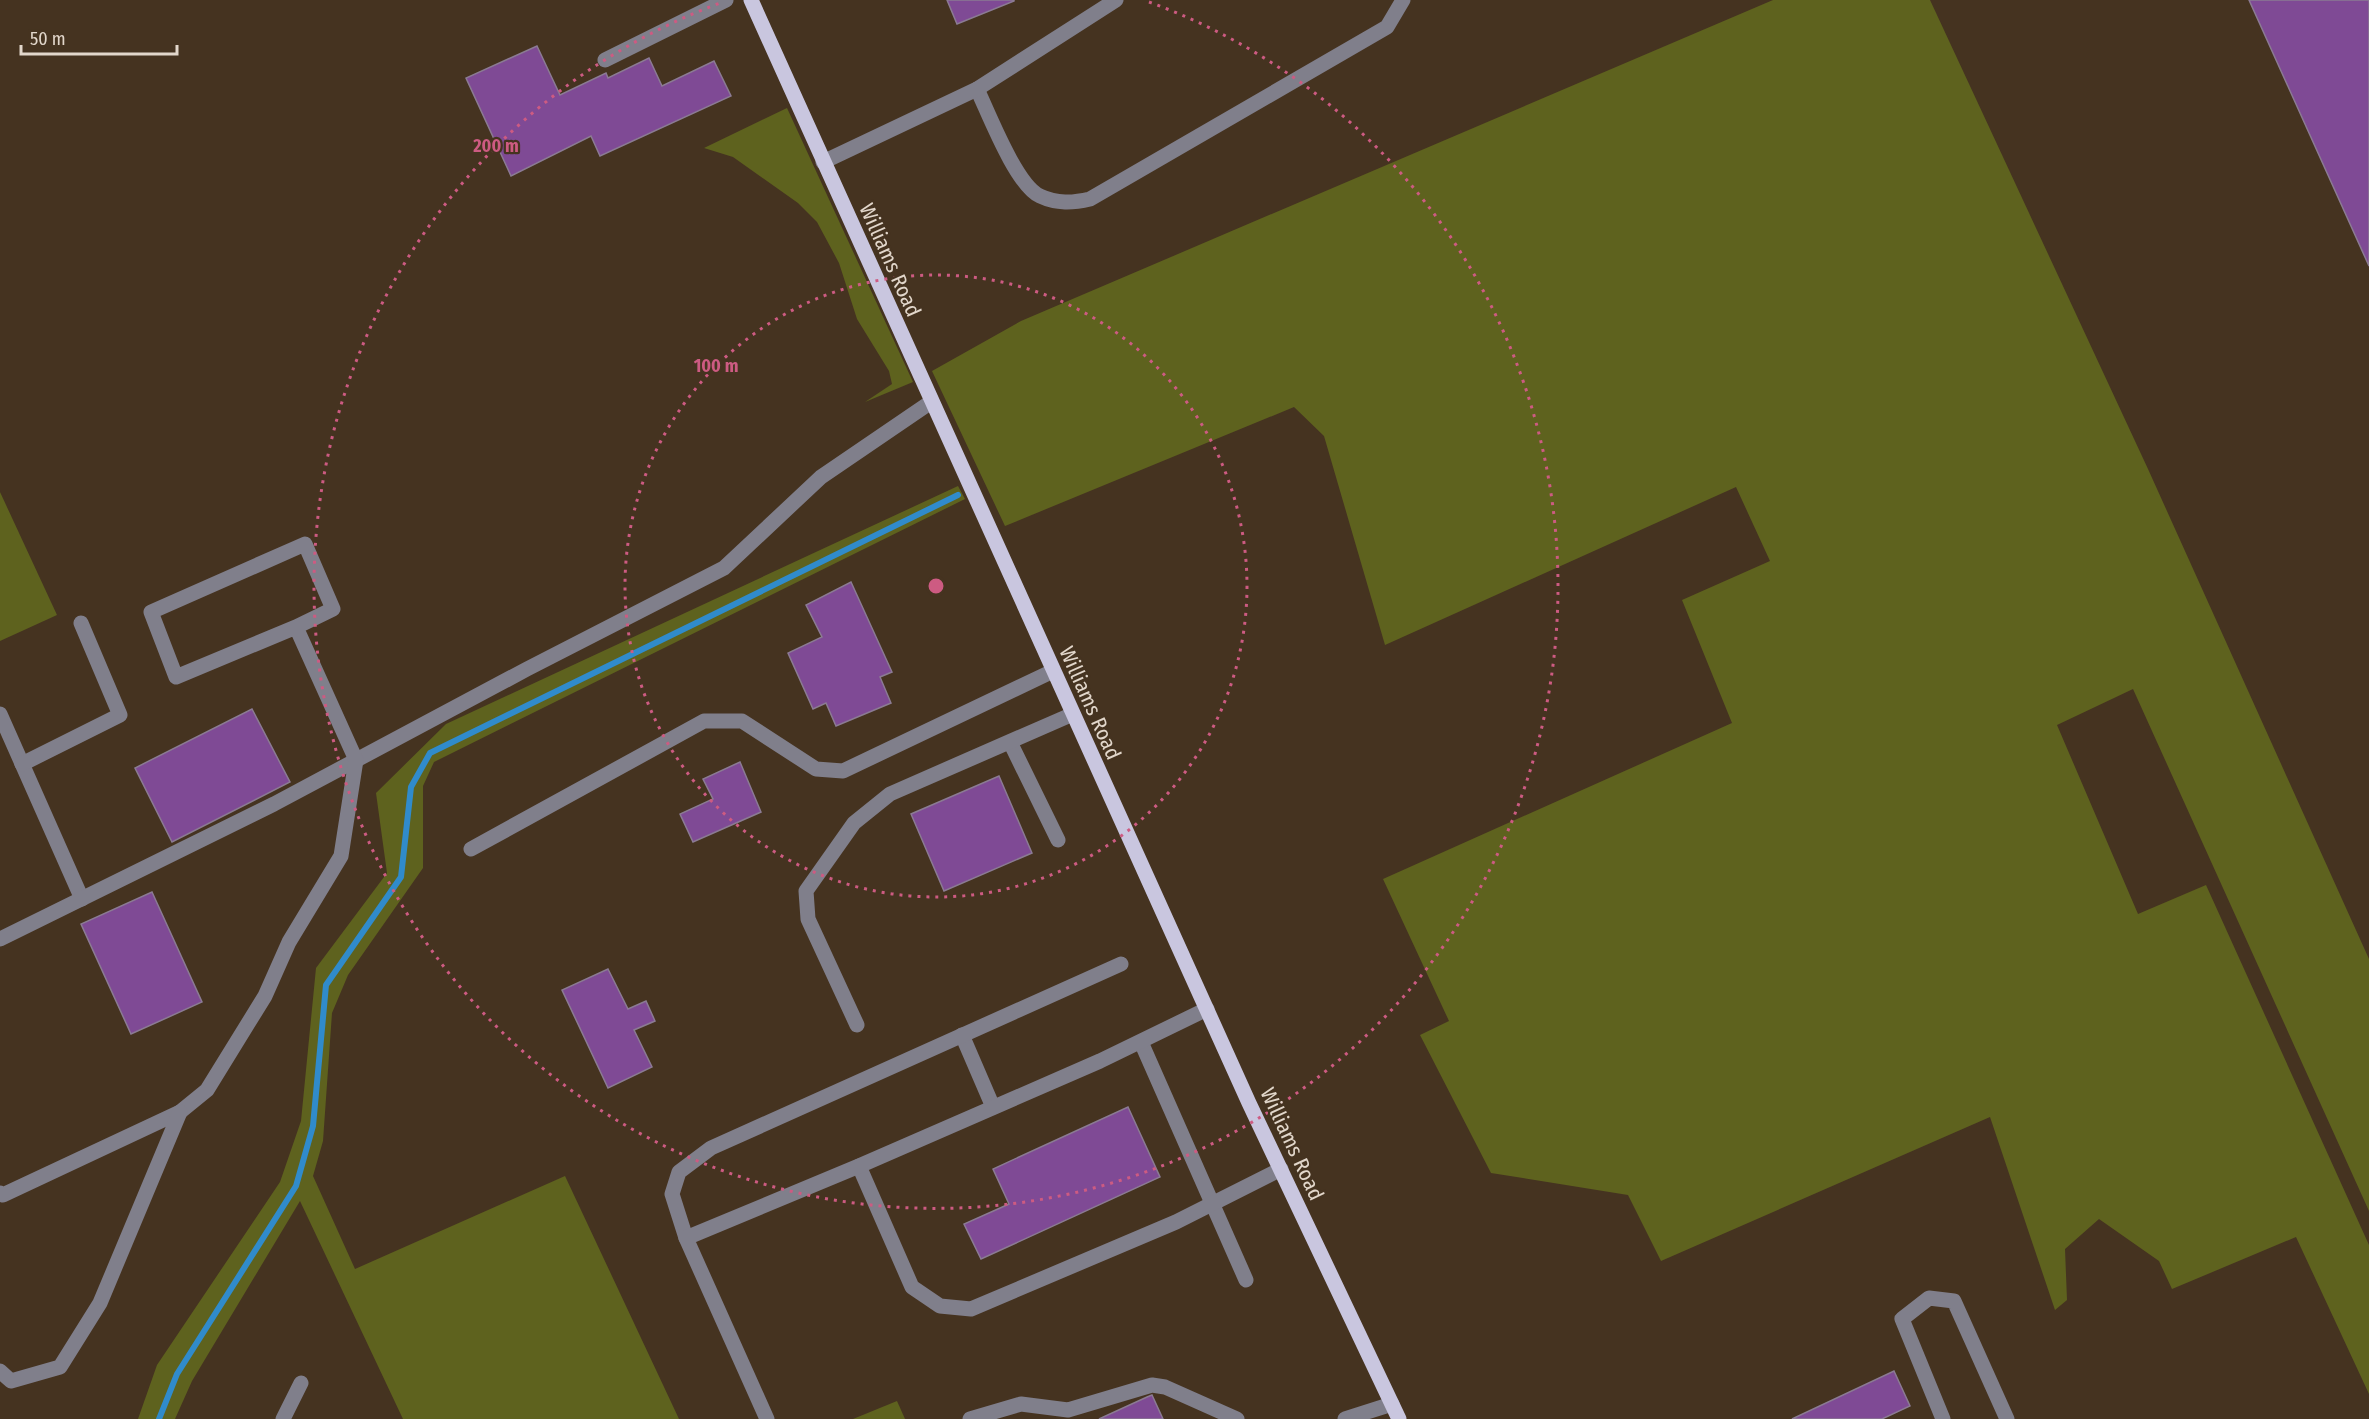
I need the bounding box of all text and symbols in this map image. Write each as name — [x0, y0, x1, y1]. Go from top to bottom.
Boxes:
scale bar — [21, 18, 177, 56]
text: 50 m — [30, 28, 66, 50]
text: 200 m — [472, 135, 519, 157]
street label: Williams Road — [853, 199, 927, 321]
text: 100 m — [694, 355, 738, 377]
centre of rings — [926, 576, 946, 596]
street label: Williams Road — [1053, 642, 1127, 764]
street label: Williams Road — [1255, 1084, 1329, 1204]

